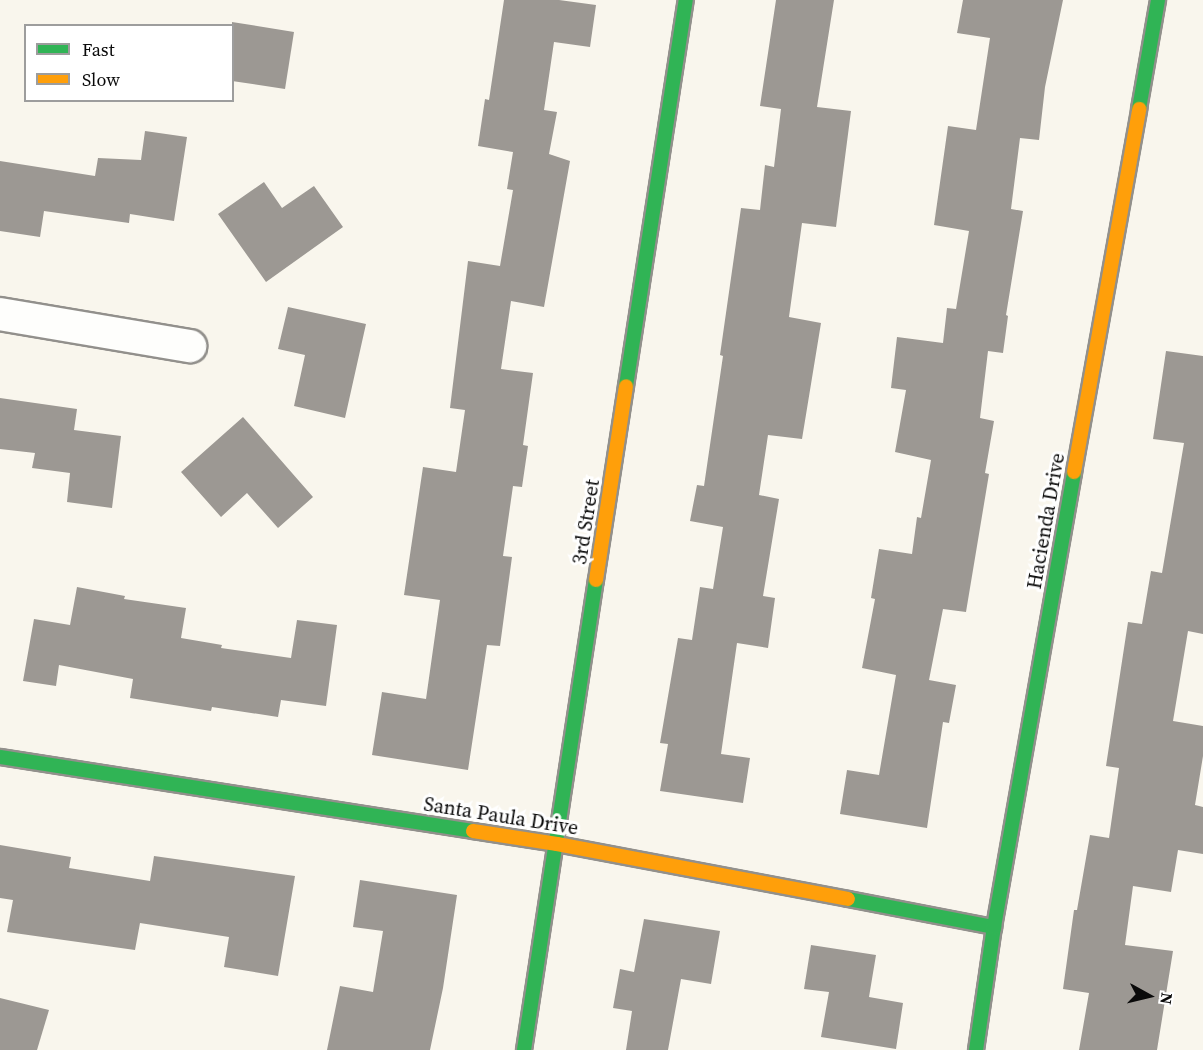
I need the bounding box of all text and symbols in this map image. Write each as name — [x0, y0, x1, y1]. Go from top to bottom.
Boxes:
legend — [24, 24, 234, 102]
text: Fast — [82, 37, 115, 62]
text: Slow — [82, 67, 120, 92]
street label: Hacienda Drive — [1022, 451, 1070, 591]
street label: 3rd Street — [567, 478, 605, 566]
street label: Santa Paula Drive — [422, 792, 580, 840]
north arrow — [1119, 966, 1179, 1026]
text: N — [1155, 991, 1179, 1006]

